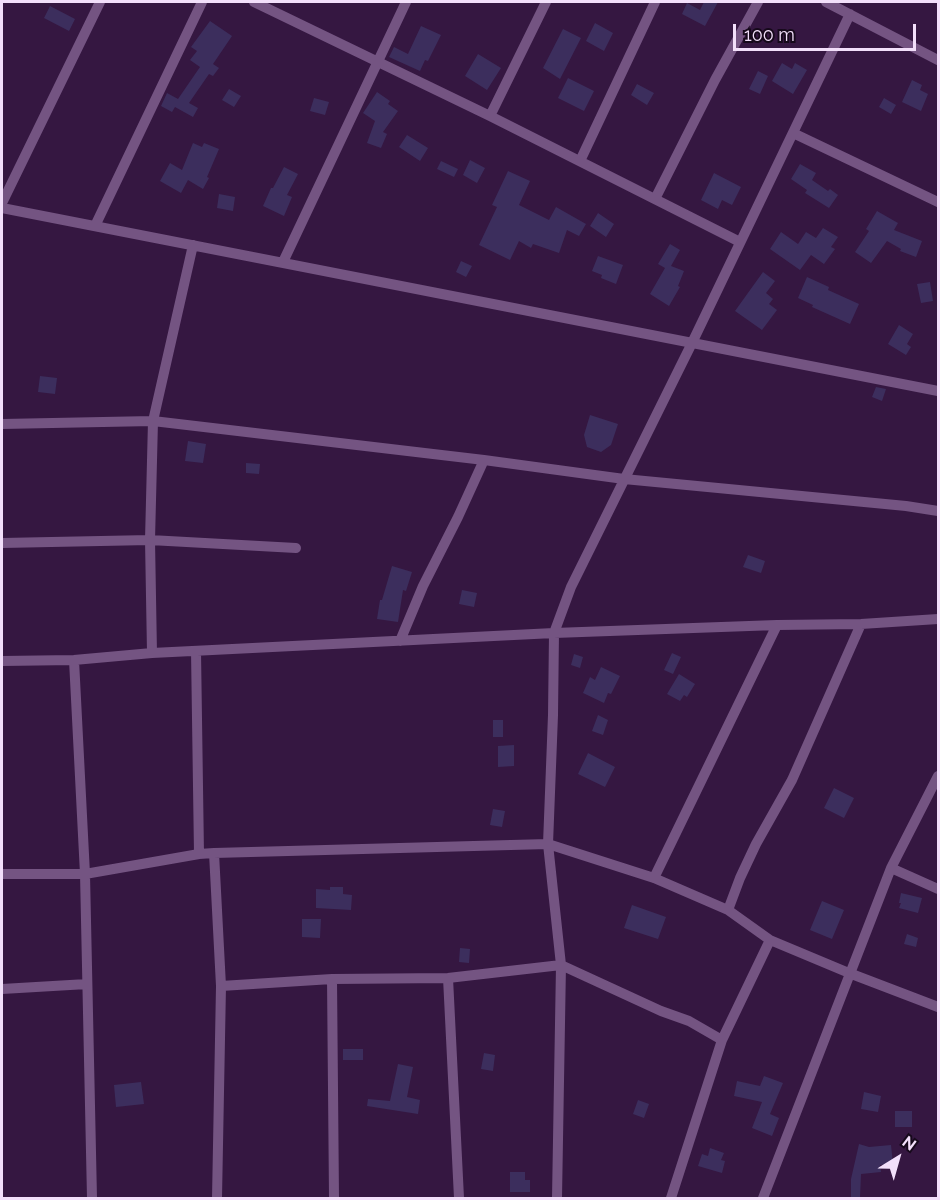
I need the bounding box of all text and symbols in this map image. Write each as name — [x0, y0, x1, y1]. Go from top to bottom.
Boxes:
scale bar — [736, 12, 919, 50]
text: 100 m — [744, 24, 795, 45]
north arrow — [868, 1128, 928, 1188]
text: N — [899, 1132, 920, 1154]

